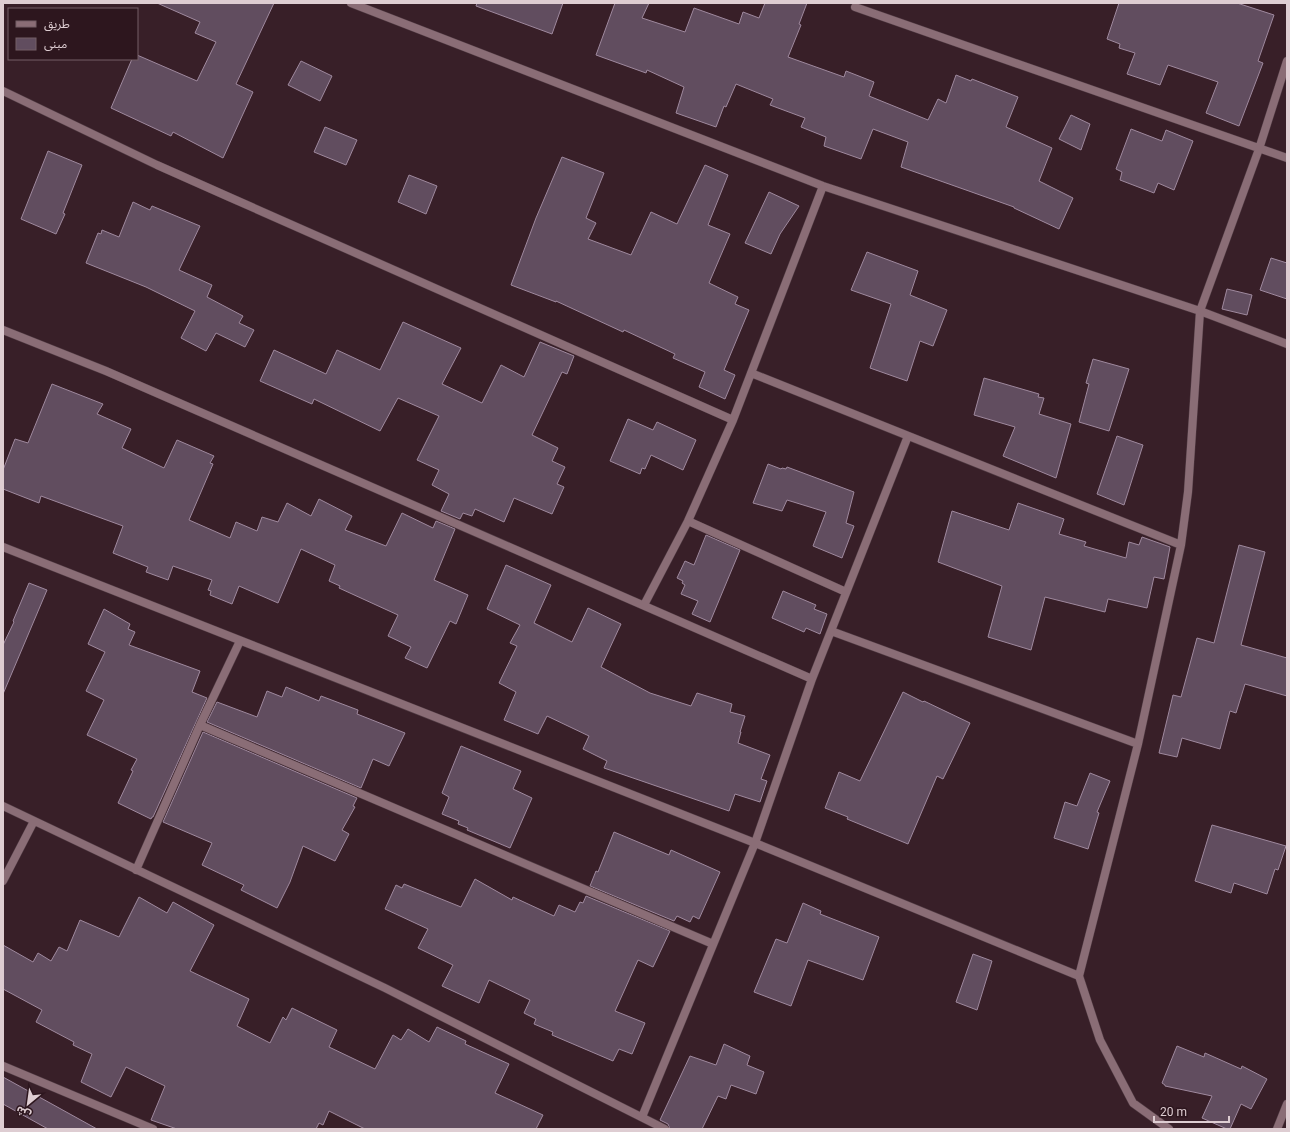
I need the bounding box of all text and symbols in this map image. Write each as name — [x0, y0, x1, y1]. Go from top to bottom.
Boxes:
legend — [8, 8, 138, 60]
text: طريق — [44, 17, 70, 32]
text: مبنى — [44, 37, 67, 51]
north arrow — [8, 1084, 48, 1124]
scale bar — [1154, 1098, 1229, 1124]
text: ش — [14, 1103, 33, 1122]
text: 20 m — [1160, 1105, 1187, 1119]

